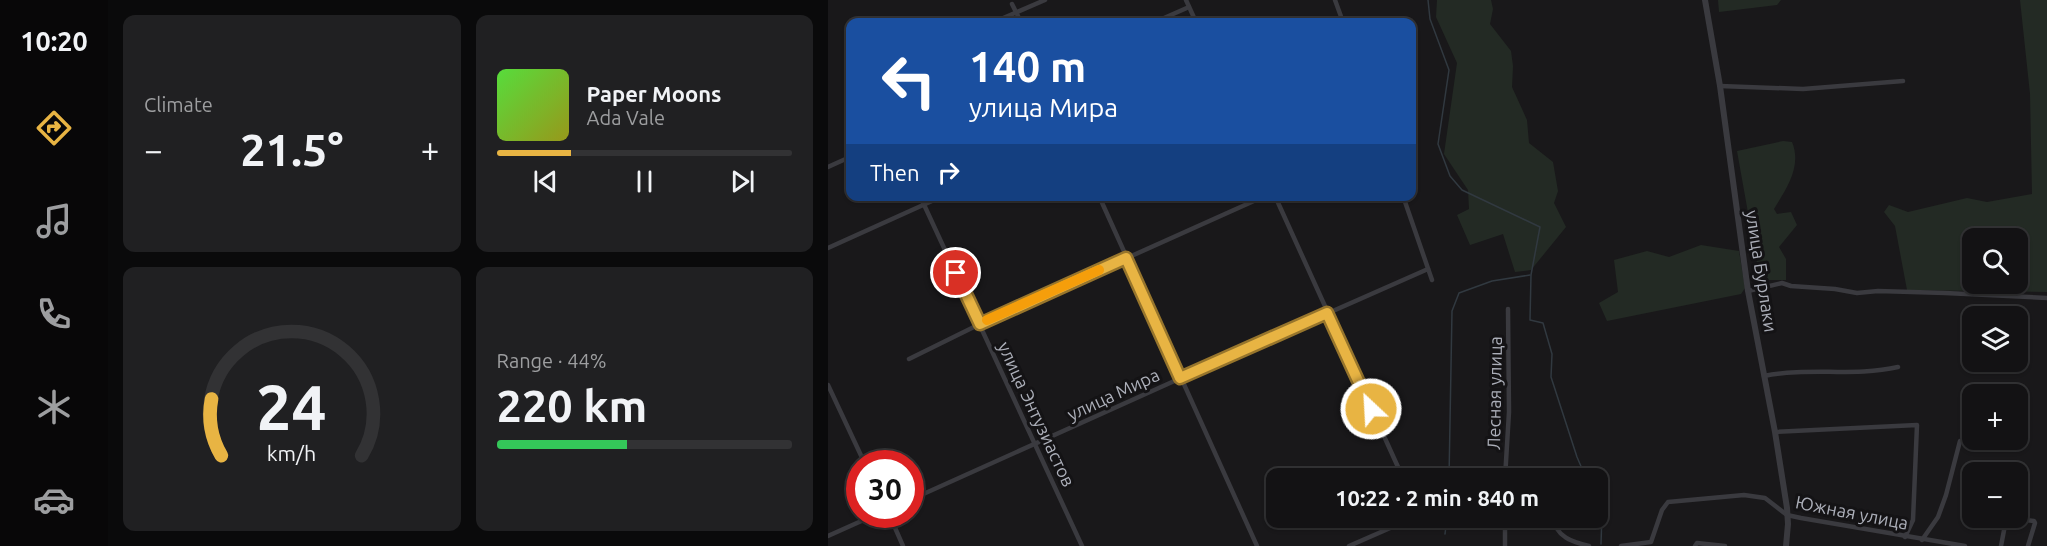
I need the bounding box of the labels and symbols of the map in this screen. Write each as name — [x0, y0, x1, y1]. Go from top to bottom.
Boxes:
street label: улица Бурлаки — [1742, 209, 1782, 333]
pin — [930, 247, 981, 298]
street label: Лесная улица — [1483, 336, 1505, 450]
street label: улица Энтузиастов — [995, 338, 1079, 490]
street label: улица Мира — [1064, 364, 1162, 424]
position arrow — [1339, 377, 1403, 441]
speed limit sign: 30 — [846, 450, 924, 528]
street label: Южная улица — [1794, 491, 1910, 533]

